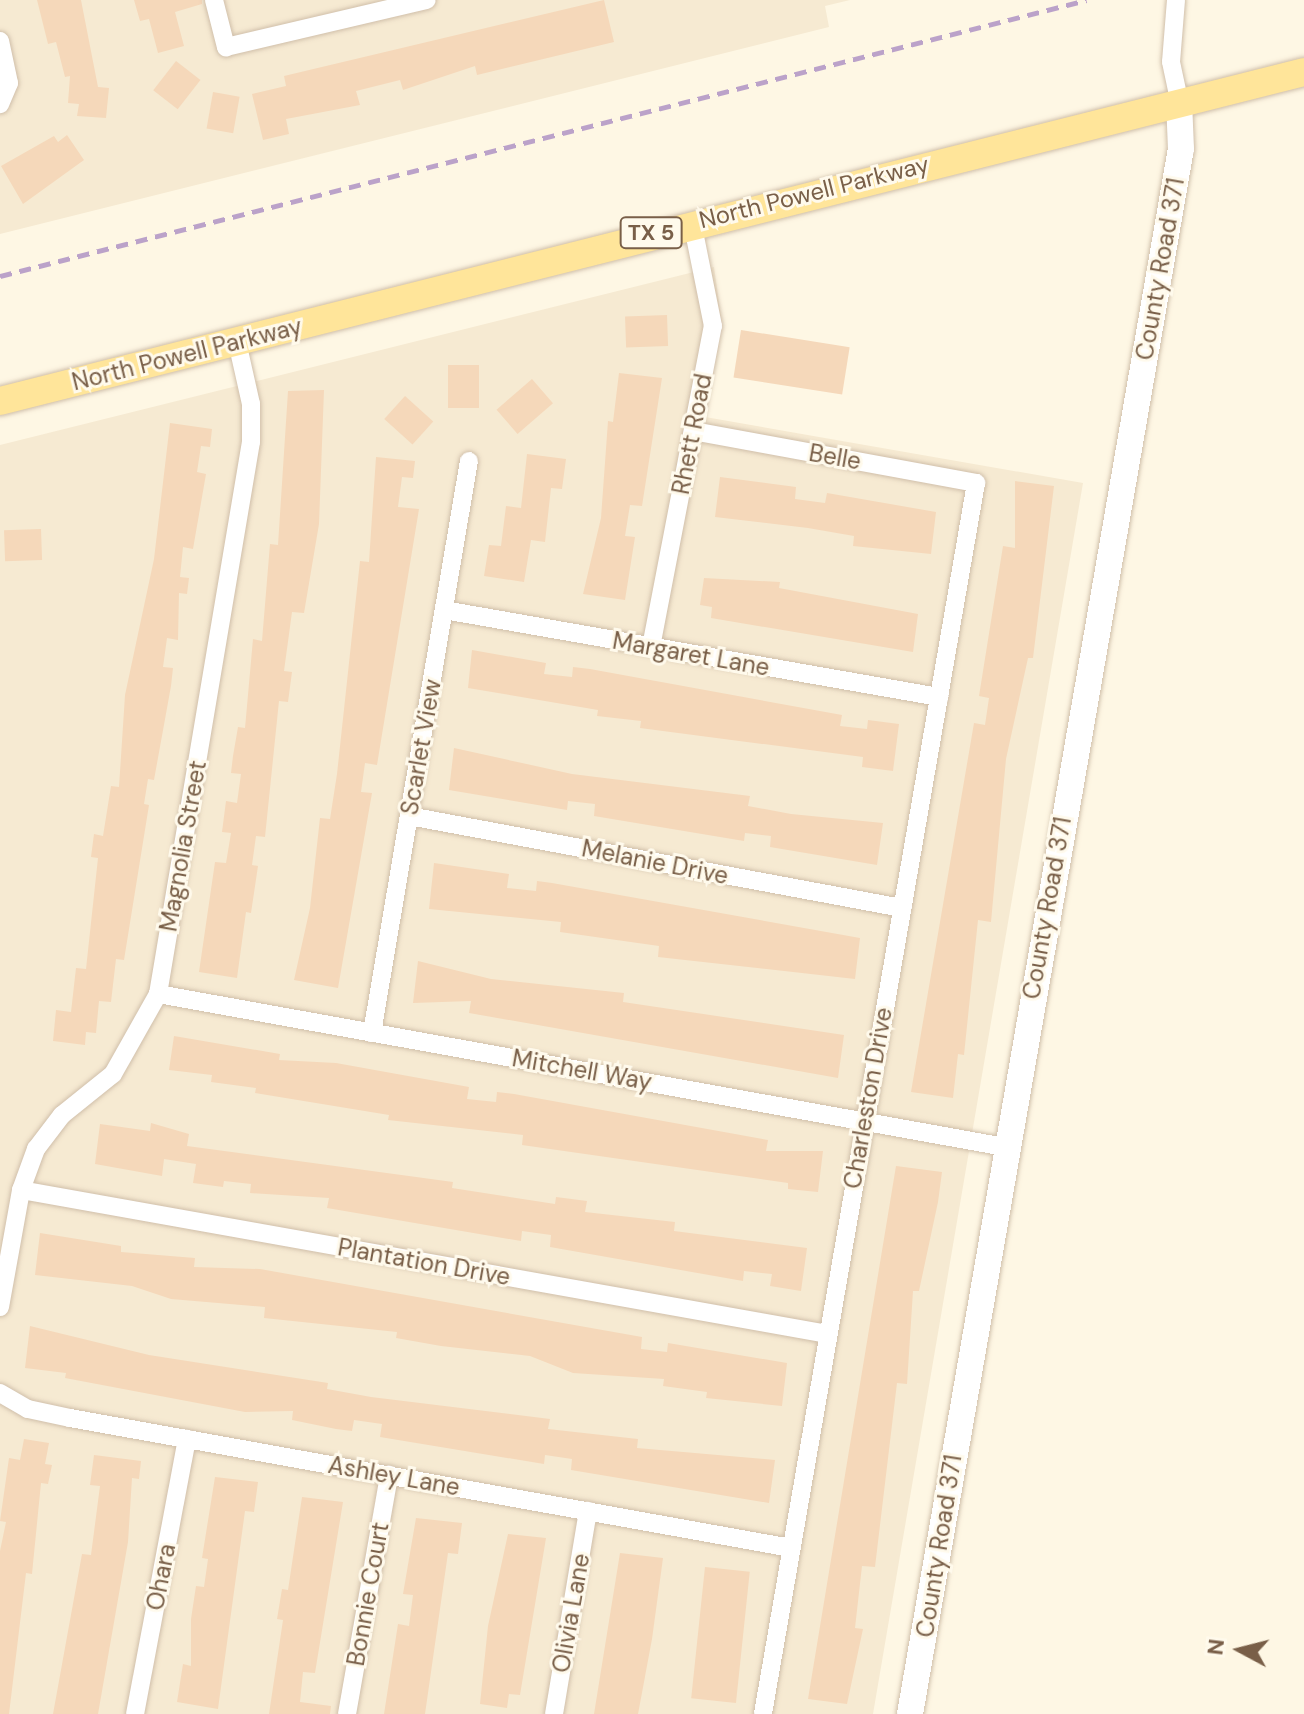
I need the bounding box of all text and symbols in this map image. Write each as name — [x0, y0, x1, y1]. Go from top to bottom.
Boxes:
street label: North Powell Parkway — [696, 149, 932, 235]
street label: County Road 371 — [1130, 176, 1190, 362]
road number: TX 5 — [619, 215, 683, 251]
street label: North Powell Parkway — [69, 311, 305, 397]
street label: Rhett Road — [666, 371, 718, 497]
street label: Belle — [807, 438, 863, 476]
street label: Margaret Lane — [610, 626, 772, 682]
street label: Scarlet View — [395, 677, 447, 817]
street label: Magnolia Street — [154, 758, 212, 934]
street label: County Road 371 — [1017, 815, 1077, 1001]
street label: Melanie Drive — [579, 834, 731, 890]
street label: Charleston Drive — [838, 1005, 898, 1191]
street label: Mitchell Way — [510, 1044, 654, 1096]
street label: Plantation Drive — [336, 1233, 512, 1291]
street label: Ashley Lane — [326, 1450, 462, 1502]
street label: County Road 371 — [910, 1453, 968, 1639]
street label: Bonnie Court — [341, 1520, 395, 1668]
street label: Ohara — [140, 1541, 182, 1613]
street label: Olivia Lane — [546, 1551, 596, 1675]
north arrow — [1200, 1610, 1280, 1690]
text: N — [1200, 1637, 1231, 1657]

